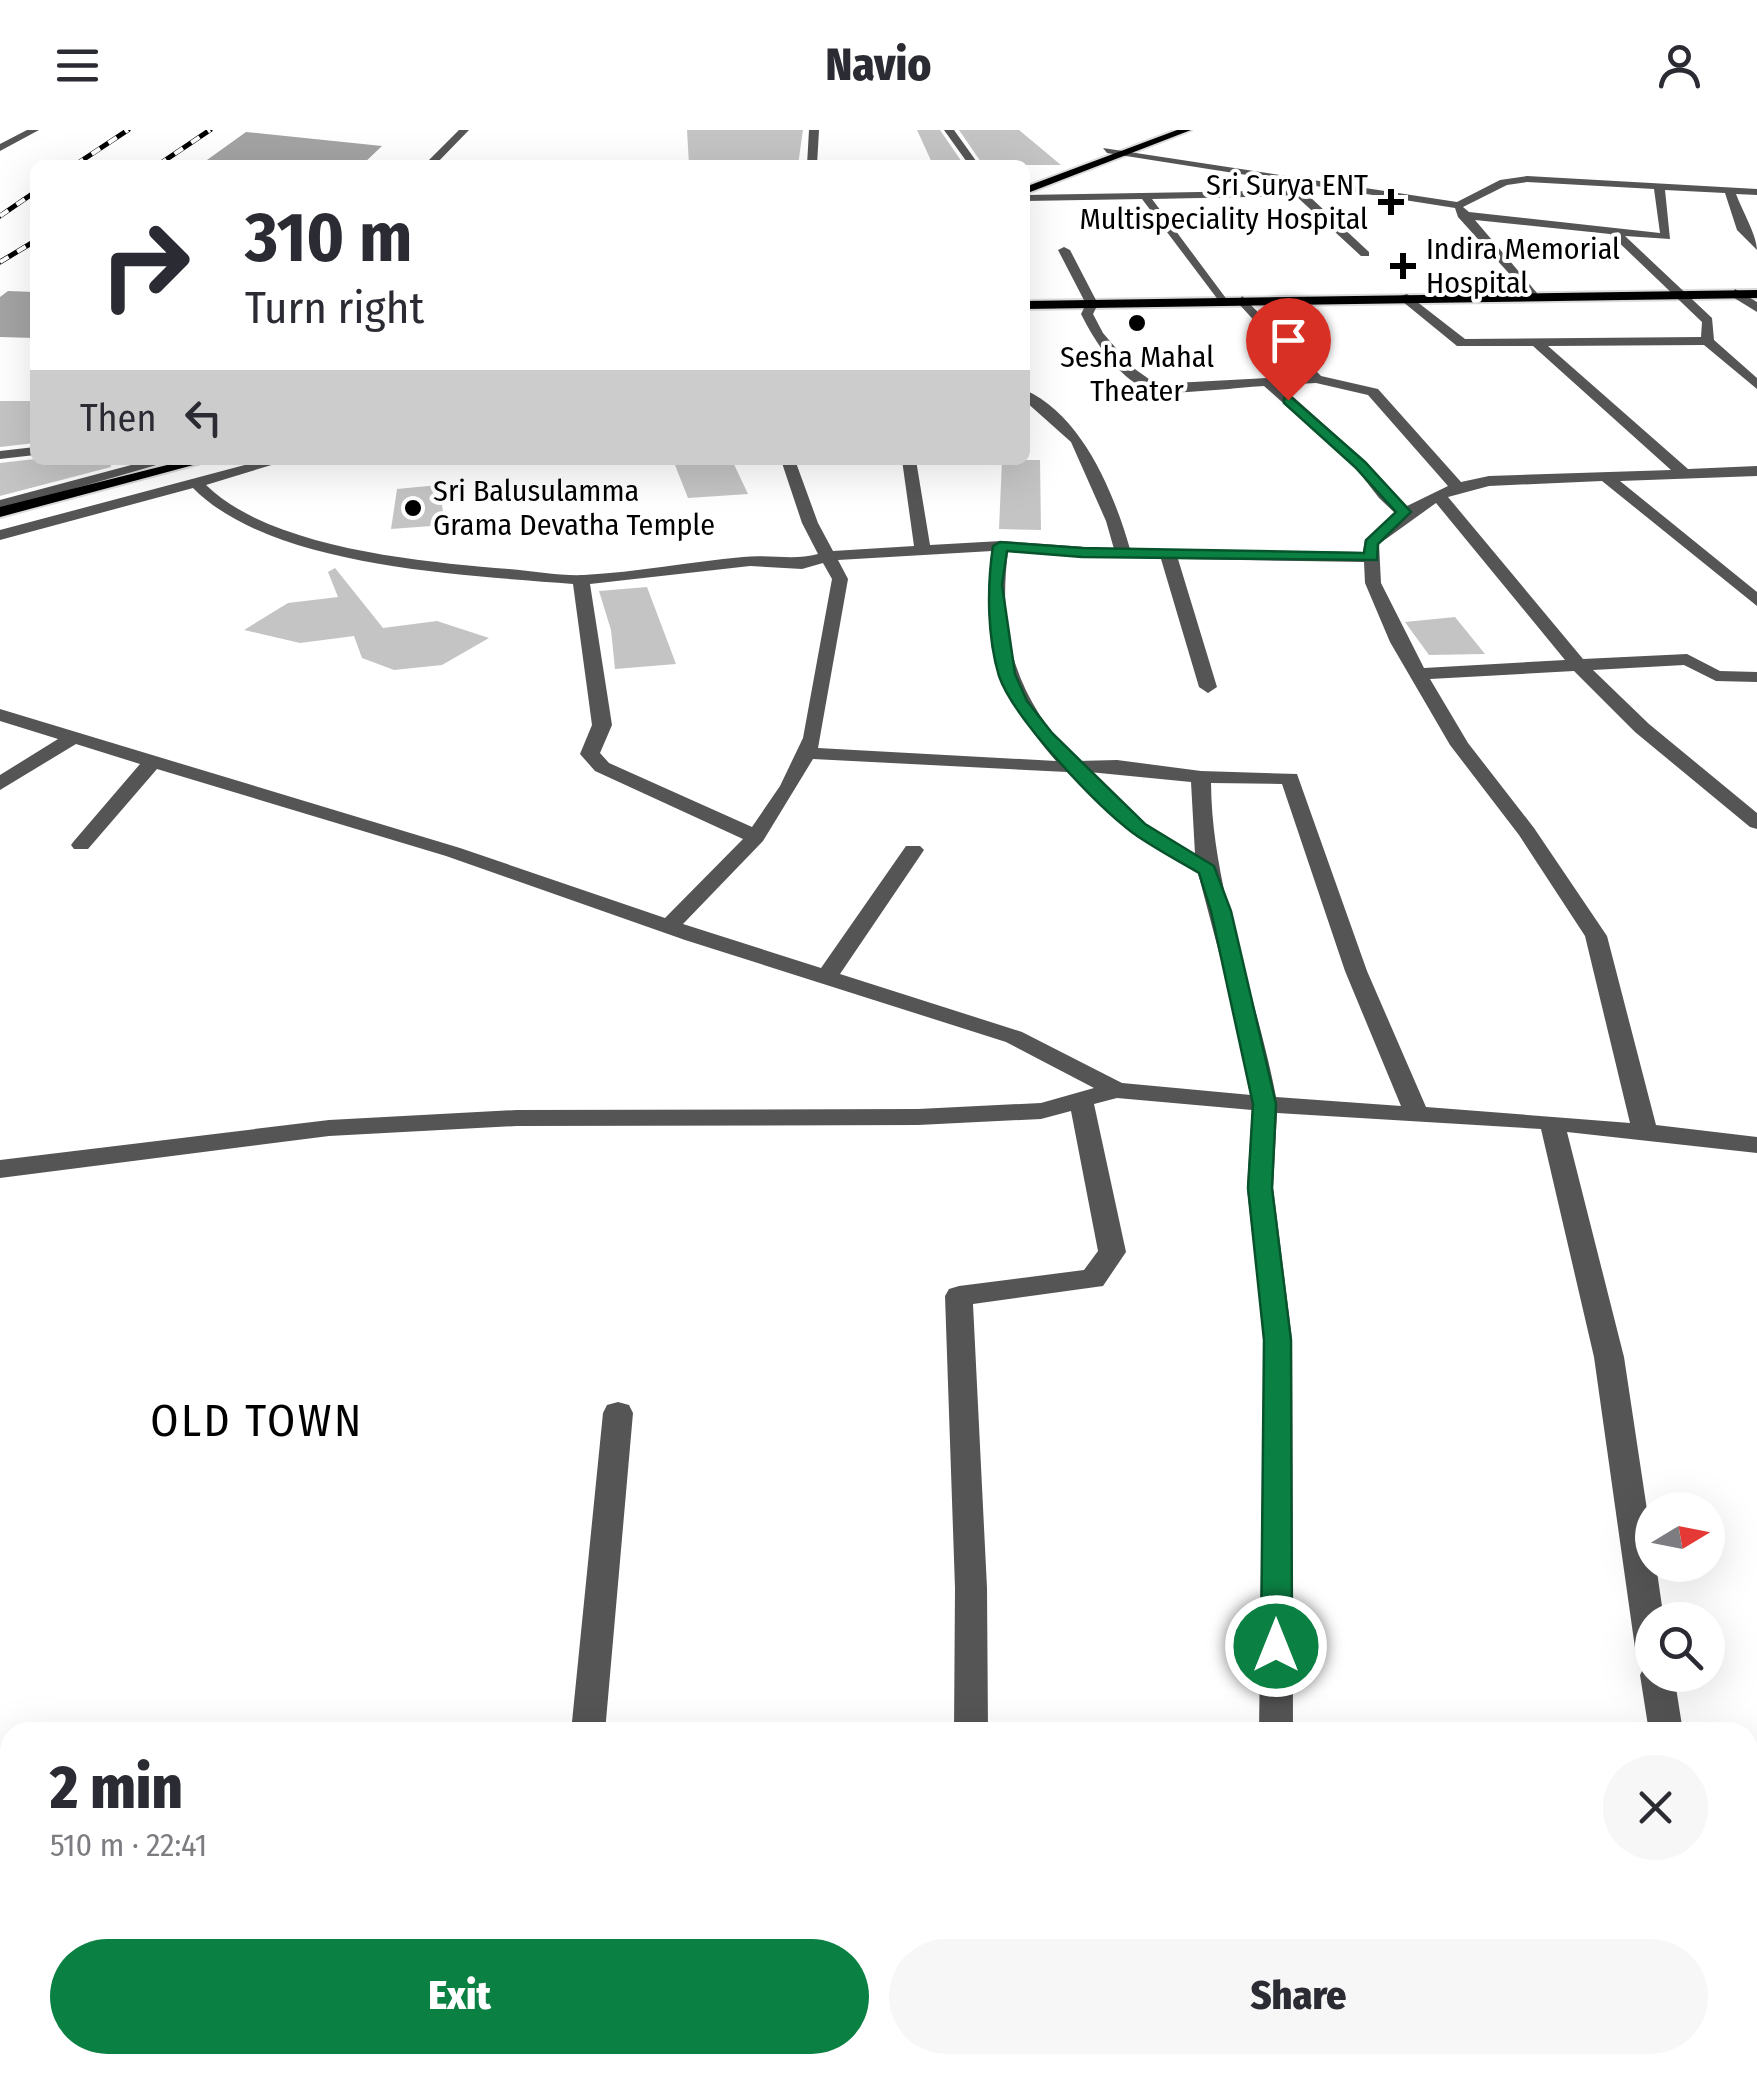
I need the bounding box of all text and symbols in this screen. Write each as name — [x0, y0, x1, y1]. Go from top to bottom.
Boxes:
icon: menu — [50, 38, 105, 93]
text: Navio — [826, 38, 931, 92]
icon: person — [1652, 38, 1707, 93]
place label: Sri Surya ENT Multispeciality Hospital — [1079, 167, 1368, 237]
marker: Sri Surya ENT Multispeciality Hospital — [1378, 189, 1404, 215]
text: 310 m — [245, 196, 413, 280]
icon: right — [80, 200, 210, 330]
place label: Indira Memorial Hospital — [1426, 231, 1620, 301]
marker: Indira Memorial Hospital — [1390, 253, 1416, 279]
text: Turn right — [245, 281, 424, 335]
pin — [1246, 298, 1331, 401]
marker: Sesha Mahal Theater — [1126, 312, 1148, 334]
icon: arrive — [1261, 313, 1316, 368]
place label: Sesha Mahal Theater — [1060, 339, 1214, 409]
icon: left — [176, 390, 231, 445]
text: Then — [80, 395, 156, 441]
place label: Sri Balusulamma Grama Devatha Temple — [433, 473, 715, 543]
marker: Sri Balusulamma Grama Devatha Temple — [402, 497, 424, 519]
district label: OLD TOWN — [150, 1394, 364, 1448]
north arrow — [1635, 1492, 1725, 1582]
map controls — [1635, 1492, 1725, 1692]
position arrow — [1224, 1594, 1328, 1698]
button: search — [1635, 1602, 1725, 1692]
text: 2 min — [50, 1752, 183, 1824]
button: close — [1603, 1755, 1708, 1860]
text: 510 m · 22:41 — [50, 1826, 207, 1864]
button: Exit — [50, 1939, 869, 2054]
button: Share — [889, 1939, 1708, 2054]

